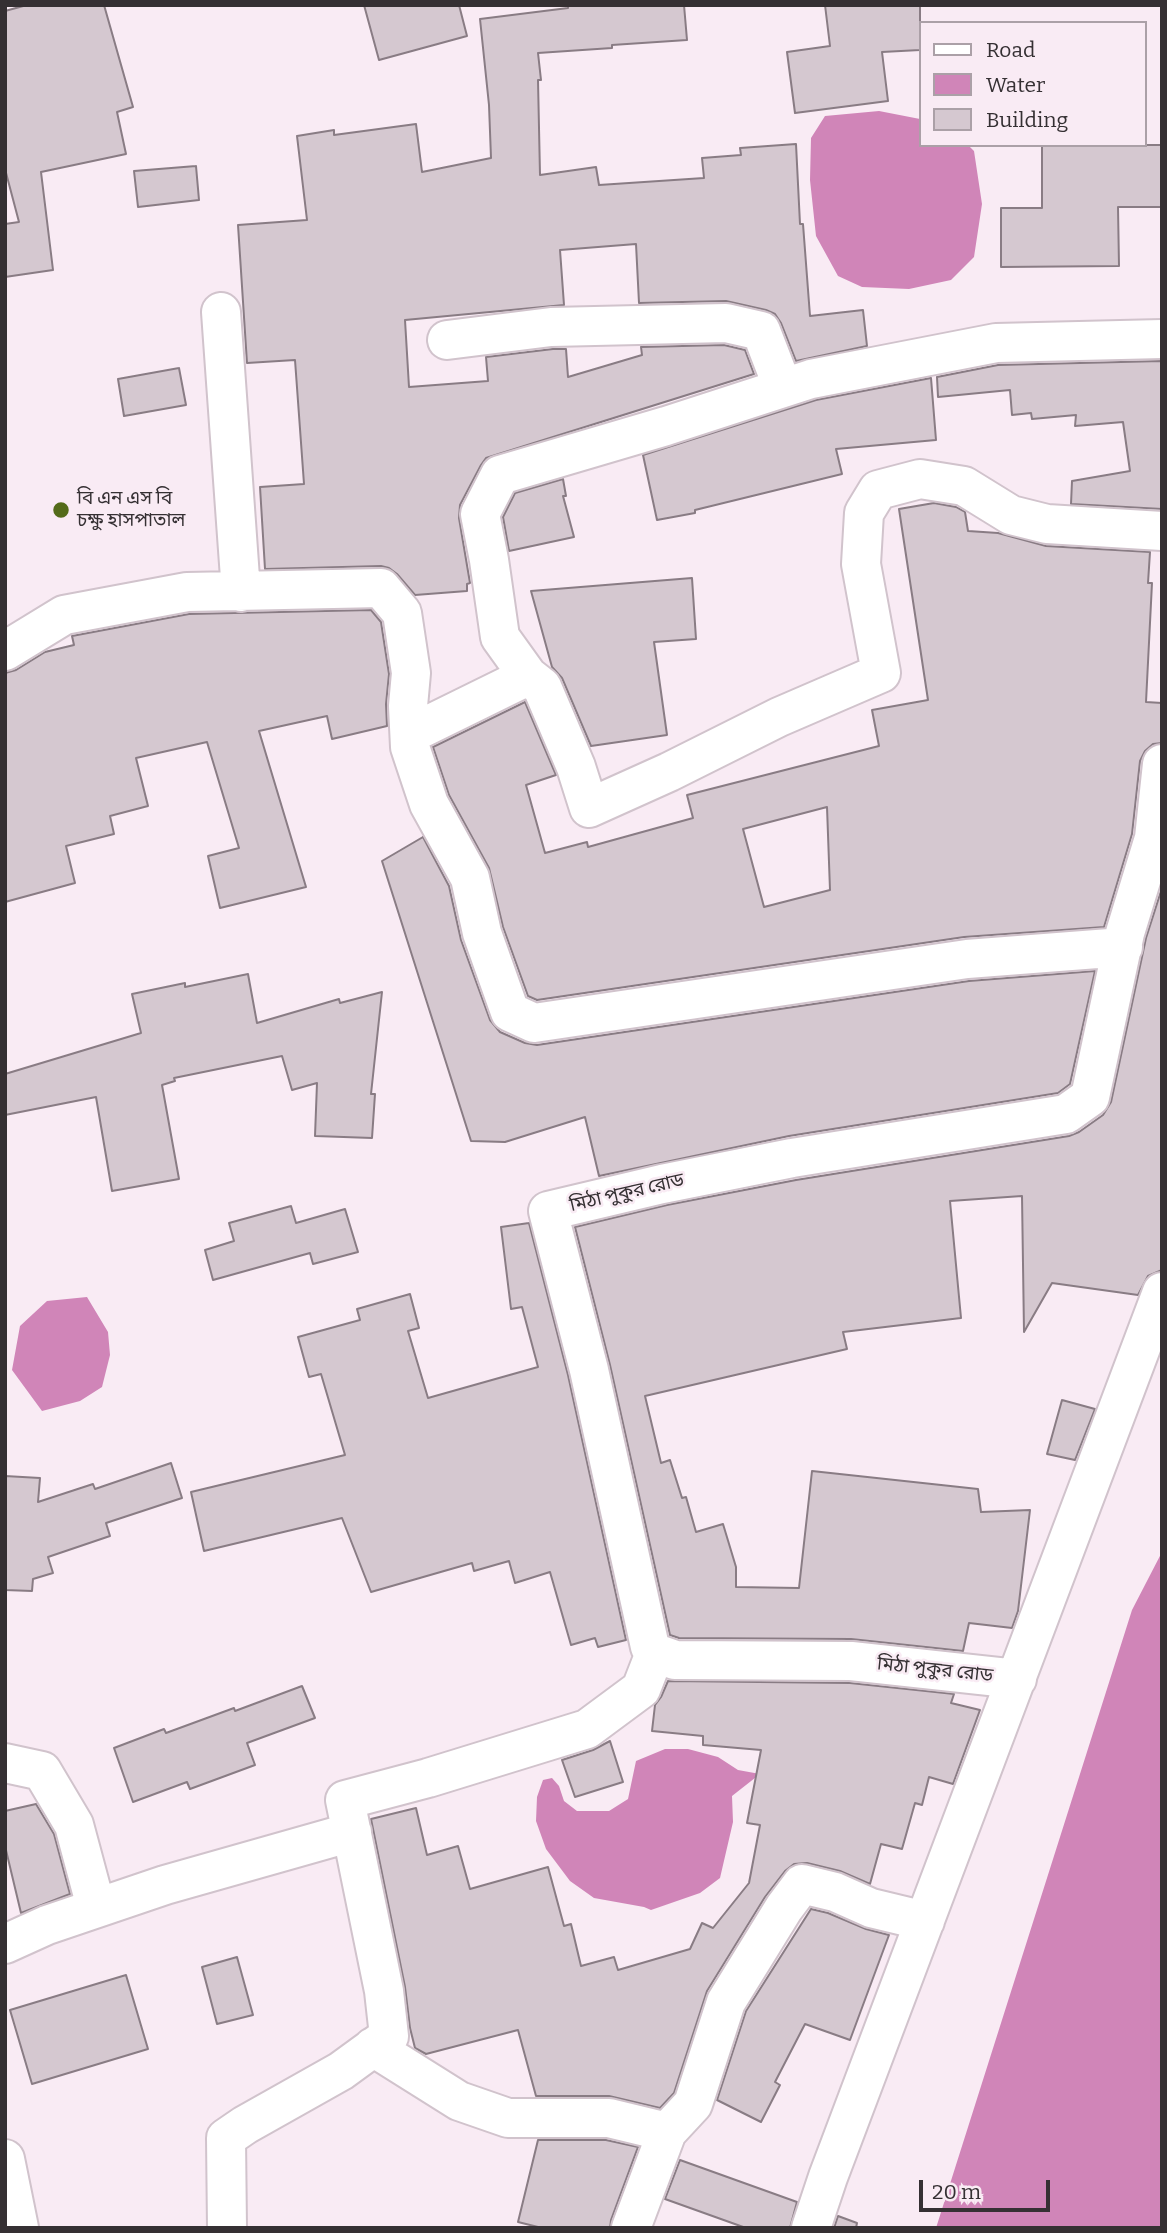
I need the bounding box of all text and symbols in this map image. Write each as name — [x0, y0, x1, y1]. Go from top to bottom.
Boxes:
legend — [918, 21, 1146, 147]
text: Road — [986, 37, 1035, 63]
text: Water — [986, 72, 1045, 98]
text: Building — [986, 107, 1068, 133]
place label: বি এন এস বি চক্ষু হাসপাতাল — [77, 488, 185, 532]
marker: বি এন এস বি চক্ষু হাসপাতাল — [51, 500, 71, 520]
street label: মিঠা পুকুর রোড — [568, 1169, 686, 1217]
street label: মিঠা পুকুর রোড — [876, 1653, 994, 1687]
scale bar — [922, 2166, 1053, 2210]
text: 20 m — [932, 2179, 981, 2205]

